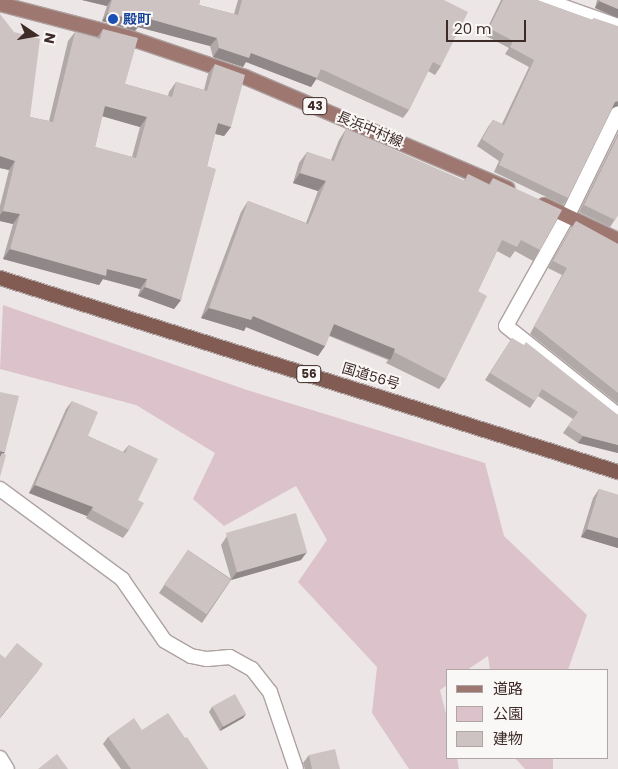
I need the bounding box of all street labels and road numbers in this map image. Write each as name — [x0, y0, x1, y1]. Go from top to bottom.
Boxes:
road number: 43 — [301, 96, 329, 115]
street label: 長浜中村線 — [335, 108, 405, 150]
street label: 国道56号 — [340, 359, 402, 393]
road number: 56 — [295, 364, 323, 384]

